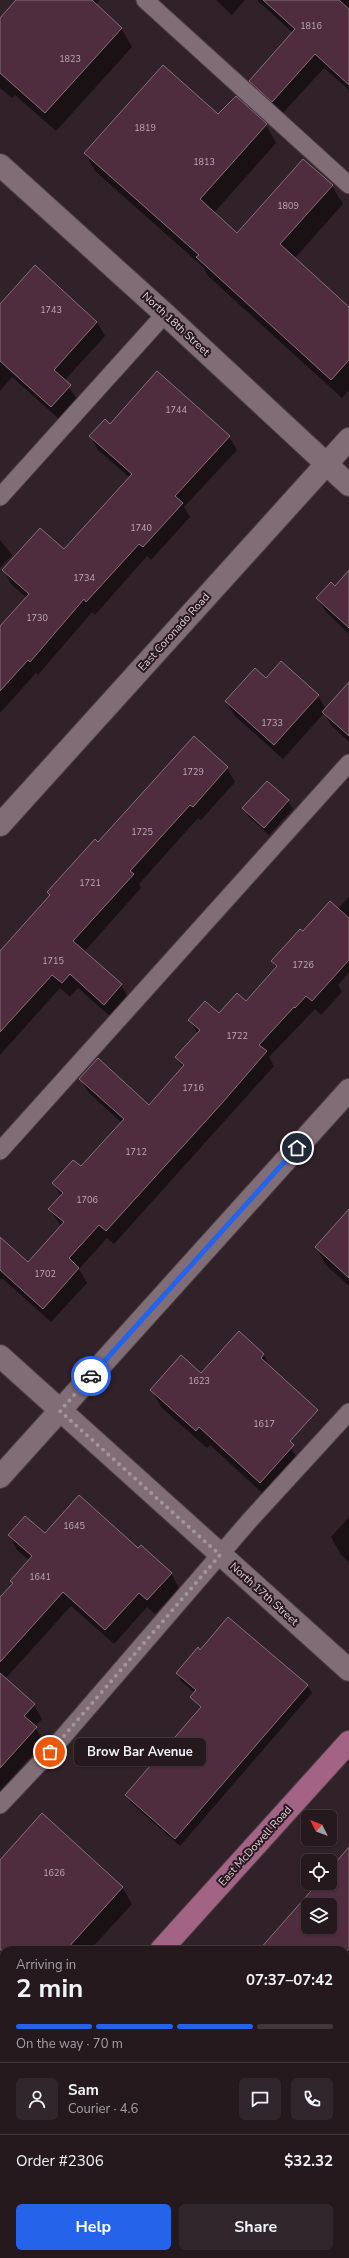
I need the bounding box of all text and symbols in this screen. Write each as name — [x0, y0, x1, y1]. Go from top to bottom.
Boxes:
house number: 1816 — [300, 20, 322, 32]
house number: 1823 — [59, 53, 81, 65]
house number: 1819 — [134, 122, 156, 134]
house number: 1813 — [193, 156, 215, 168]
house number: 1809 — [277, 200, 299, 212]
street label: North 18th Street — [139, 289, 213, 359]
house number: 1743 — [40, 304, 62, 316]
house number: 1744 — [165, 404, 187, 416]
house number: 1740 — [130, 522, 152, 534]
house number: 1734 — [73, 572, 95, 584]
street label: East Coronado Road — [135, 590, 213, 674]
house number: 1730 — [26, 612, 48, 624]
house number: 1733 — [261, 717, 283, 729]
house number: 1729 — [182, 766, 204, 778]
house number: 1725 — [131, 826, 153, 838]
house number: 1721 — [79, 877, 101, 889]
house number: 1715 — [42, 955, 64, 967]
house number: 1726 — [292, 959, 314, 971]
house number: 1722 — [226, 1030, 248, 1042]
house number: 1716 — [182, 1082, 204, 1094]
pin — [280, 1131, 314, 1165]
icon: home — [286, 1137, 308, 1159]
house number: 1712 — [125, 1146, 147, 1158]
house number: 1706 — [76, 1194, 98, 1206]
house number: 1702 — [34, 1268, 56, 1280]
courier — [71, 1356, 111, 1396]
icon: car — [80, 1365, 102, 1387]
house number: 1623 — [188, 1375, 210, 1387]
house number: 1617 — [253, 1418, 275, 1430]
house number: 1645 — [63, 1520, 85, 1532]
street label: North 17th Street — [226, 1559, 302, 1629]
house number: 1641 — [29, 1571, 51, 1583]
pin — [33, 1735, 67, 1769]
callout: Brow Bar Avenue — [74, 1738, 206, 1766]
icon: bag — [39, 1741, 61, 1763]
text: Brow Bar Avenue — [87, 1743, 193, 1761]
street label: East McDowell Road — [215, 1803, 295, 1889]
north arrow — [301, 1810, 337, 1846]
map controls — [301, 1810, 337, 1934]
button: locate — [301, 1854, 337, 1890]
house number: 1626 — [43, 1867, 65, 1879]
button: layers — [301, 1898, 337, 1934]
text: Arriving in — [16, 1956, 76, 1974]
text: 07:37–07:42 — [246, 1970, 333, 1990]
text: 2 min — [16, 1971, 83, 2006]
text: On the way · 70 m — [16, 2035, 123, 2053]
button: person — [16, 2078, 58, 2120]
button: chat — [239, 2078, 281, 2120]
button: phone — [291, 2078, 333, 2120]
text: Sam — [68, 2080, 99, 2100]
text: Courier · 4.6 — [68, 2100, 138, 2118]
text: Order #2306 — [16, 2151, 104, 2171]
text: $32.32 — [284, 2151, 333, 2171]
button: Help — [16, 2204, 171, 2250]
button: Share — [179, 2204, 333, 2250]

